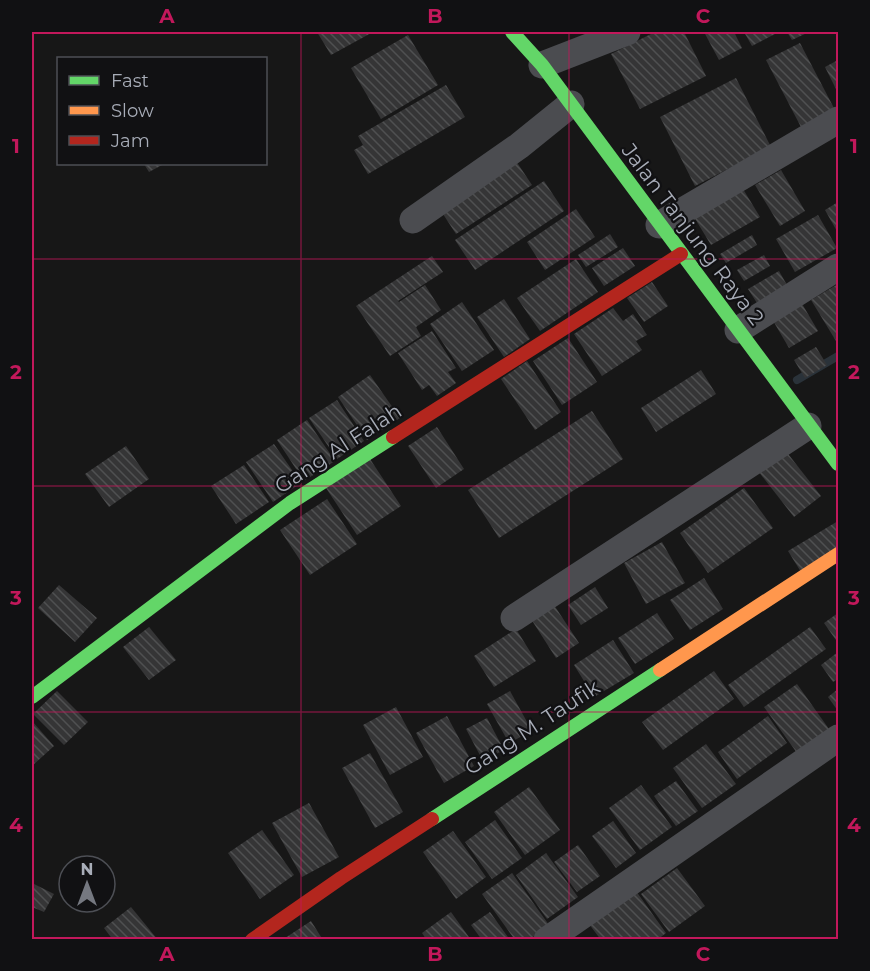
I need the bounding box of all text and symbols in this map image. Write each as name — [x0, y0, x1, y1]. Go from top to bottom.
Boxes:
text: A — [158, 4, 175, 28]
text: B — [427, 4, 443, 28]
text: C — [696, 4, 711, 28]
legend — [57, 57, 267, 165]
text: Fast — [111, 70, 149, 92]
text: Slow — [111, 100, 154, 122]
text: Jam — [110, 130, 150, 152]
text: 1 — [12, 134, 20, 158]
text: 1 — [850, 134, 858, 158]
street label: Jalan Tanjung Raya 2 — [616, 138, 769, 330]
text: 2 — [10, 360, 22, 384]
text: 2 — [848, 360, 860, 384]
street label: Gang Al Falah — [270, 398, 406, 498]
text: 3 — [9, 586, 22, 610]
text: 3 — [847, 586, 860, 610]
street label: Gang M. Taufik — [460, 674, 605, 780]
text: 4 — [9, 813, 23, 837]
text: 4 — [847, 813, 861, 837]
north arrow — [57, 854, 117, 914]
text: N — [81, 860, 93, 879]
text: A — [158, 942, 175, 966]
text: B — [427, 942, 443, 966]
text: C — [696, 942, 711, 966]

